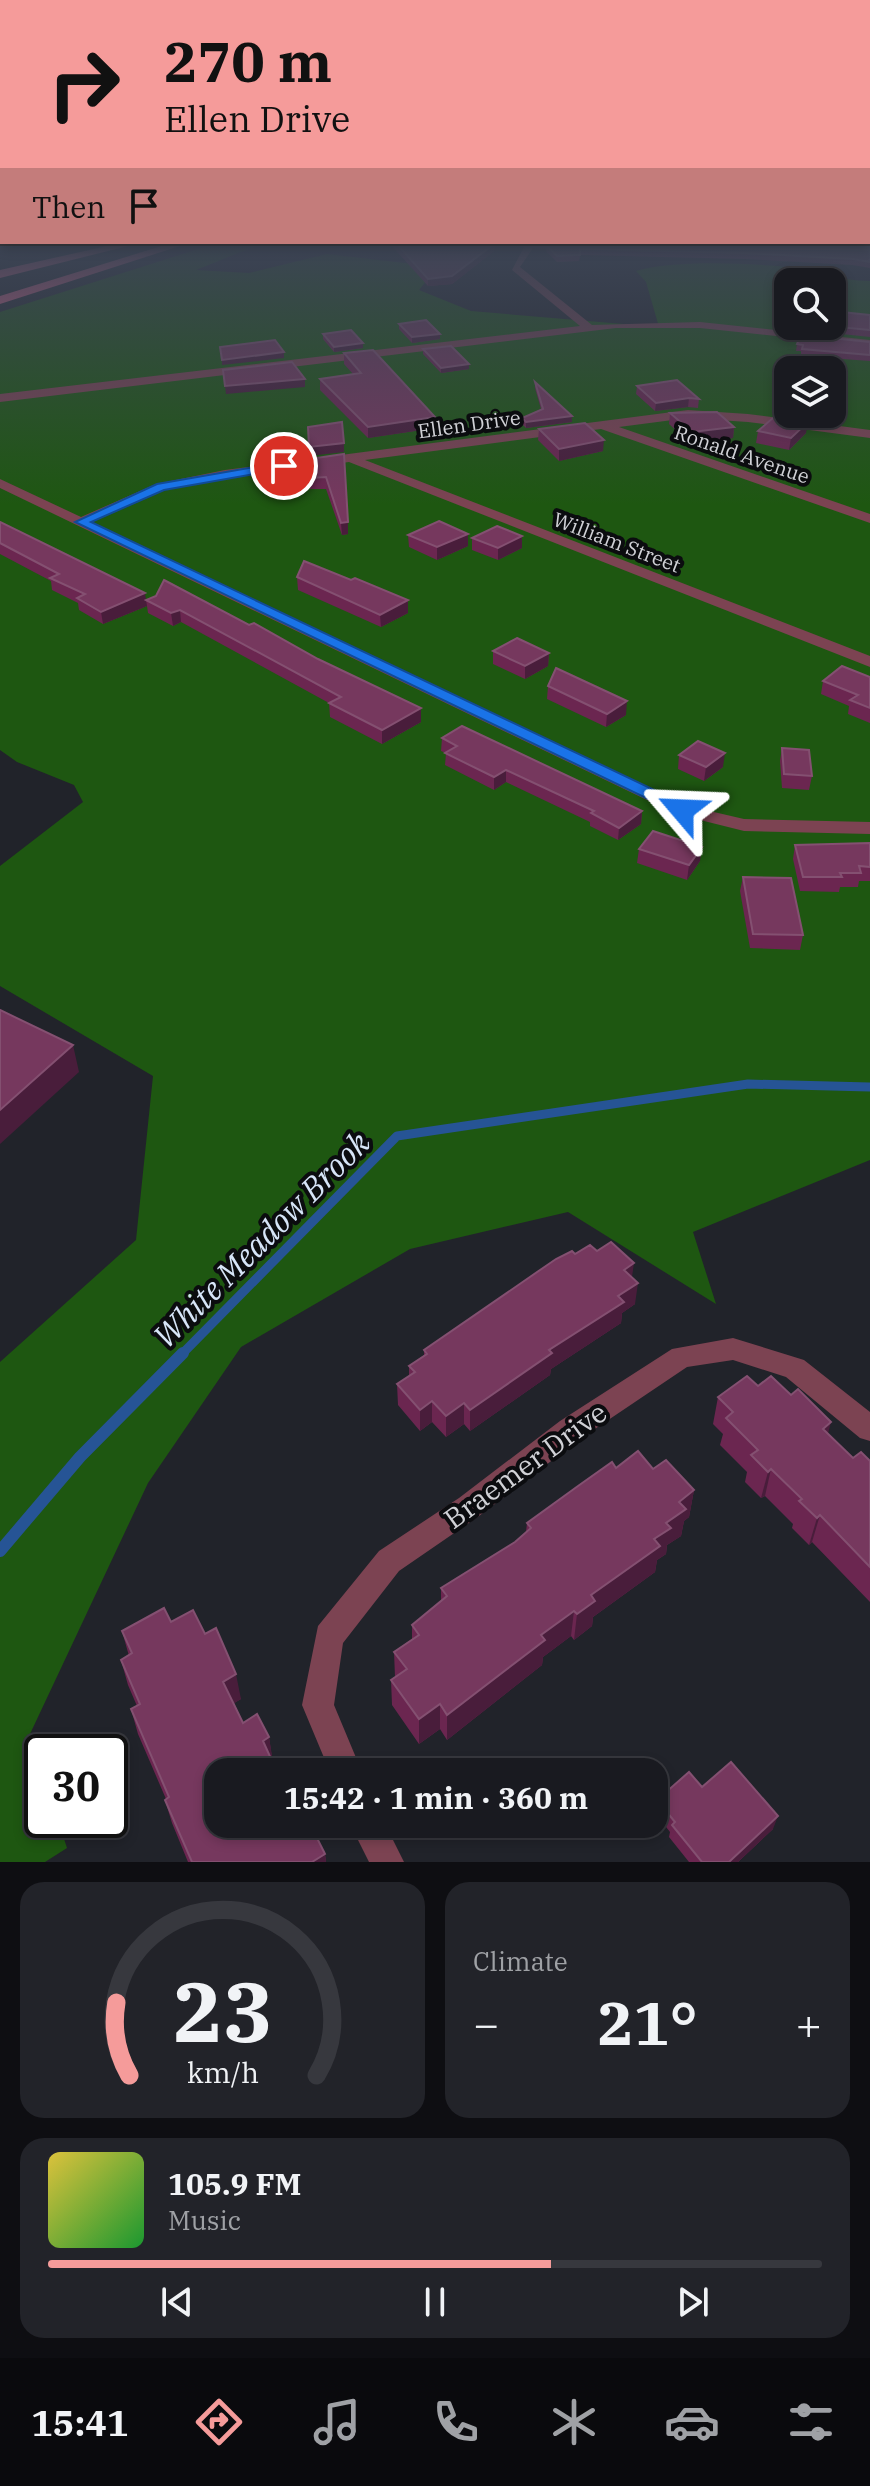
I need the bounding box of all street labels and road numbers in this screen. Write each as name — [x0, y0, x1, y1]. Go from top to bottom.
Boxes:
street label: Ellen Drive — [416, 403, 522, 445]
street label: Ronald Avenue — [671, 418, 813, 490]
street label: William Street — [549, 505, 685, 579]
street label: Braemer Drive — [436, 1393, 614, 1537]

